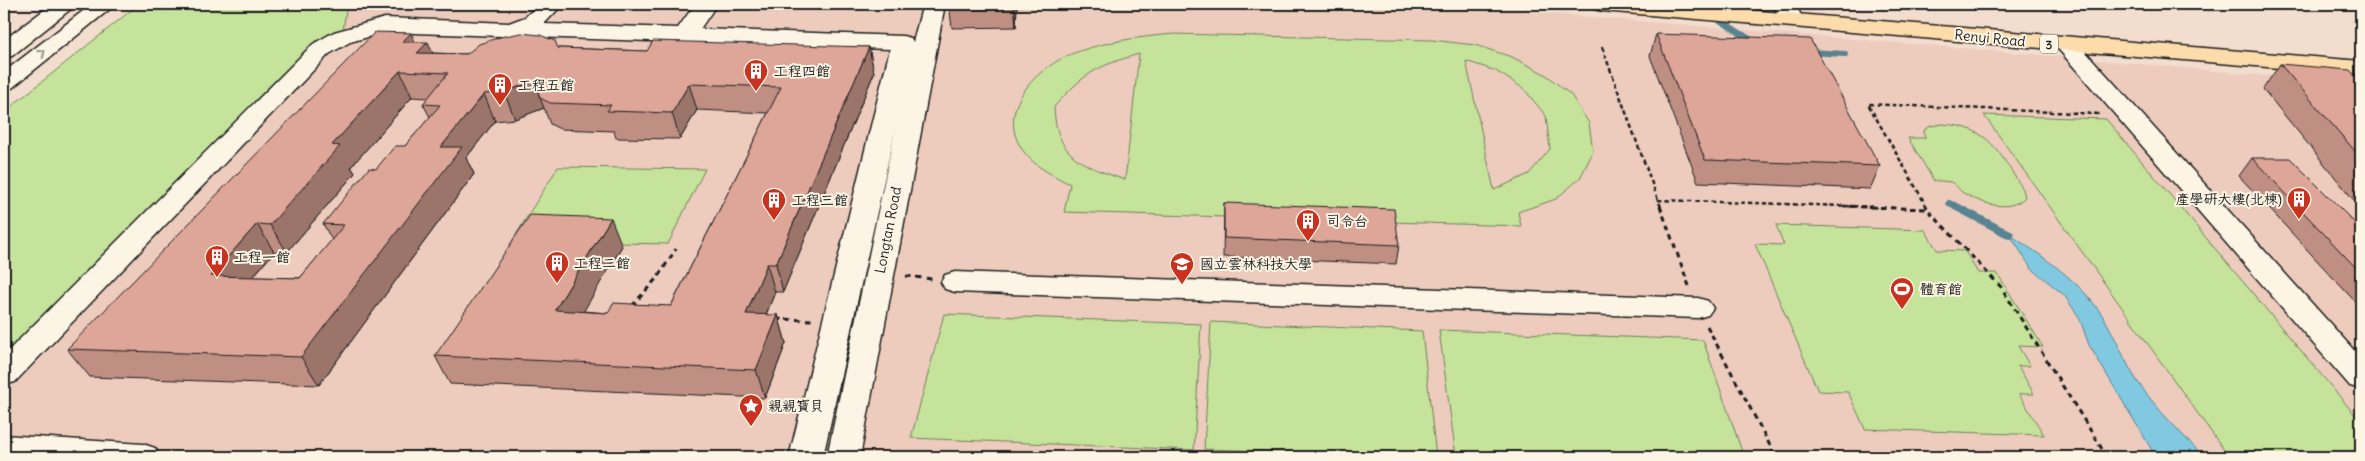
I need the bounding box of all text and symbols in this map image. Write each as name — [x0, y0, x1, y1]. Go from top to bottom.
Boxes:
street label: Renyi Road — [1954, 25, 2026, 51]
road number: 3 — [2040, 34, 2058, 54]
one-way arrow — [36, 50, 46, 59]
building icon: 工程四館 — [743, 58, 769, 92]
place label: 工程四館 — [774, 62, 830, 80]
building icon: 工程五館 — [487, 72, 513, 106]
place label: 工程五館 — [518, 76, 574, 94]
street label: Longtan Road — [871, 185, 905, 275]
building icon: 產學研大樓(北棟) — [2286, 186, 2312, 220]
building icon: 工程三館 — [761, 187, 787, 221]
place label: 產學研大樓(北棟) — [2176, 190, 2282, 208]
place label: 工程三館 — [792, 191, 848, 209]
building icon: 司令台 — [1295, 208, 1321, 242]
place label: 司令台 — [1326, 212, 1368, 230]
building icon: 工程一館 — [204, 244, 230, 278]
place label: 工程一館 — [234, 248, 290, 266]
building icon: 工程二館 — [544, 250, 570, 284]
school or university icon: 國立雲林科技大學 — [1169, 251, 1195, 285]
place label: 工程二館 — [574, 254, 630, 272]
place label: 國立雲林科技大學 — [1200, 255, 1312, 273]
sports icon: 體育館 — [1889, 276, 1915, 310]
place label: 體育館 — [1920, 280, 1962, 298]
place icon: 親親寶貝 — [738, 393, 764, 427]
place label: 親親寶貝 — [768, 397, 824, 415]

